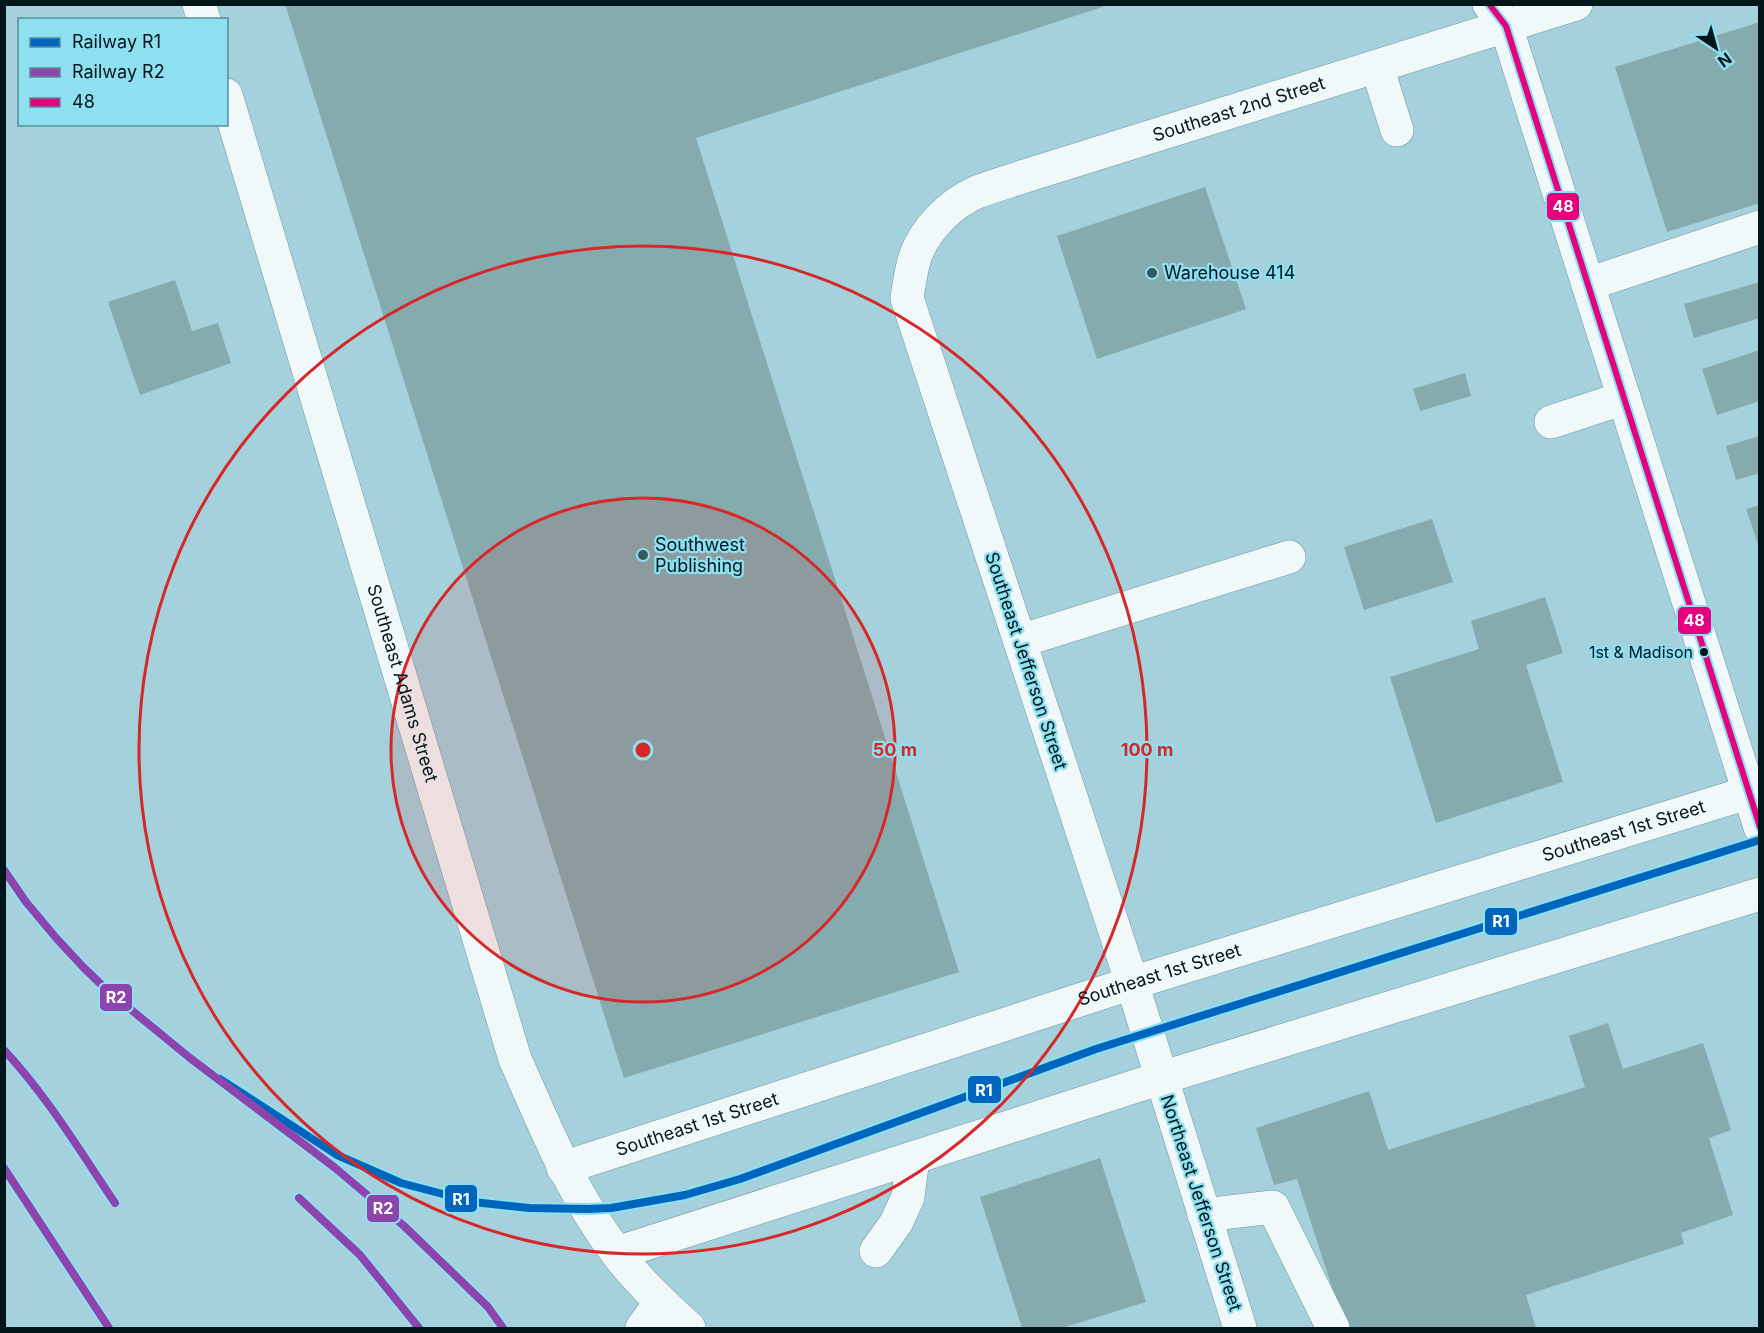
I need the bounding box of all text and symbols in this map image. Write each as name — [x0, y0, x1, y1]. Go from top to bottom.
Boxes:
legend — [18, 18, 228, 126]
north arrow — [1686, 18, 1746, 78]
text: Railway R1 — [72, 31, 161, 52]
text: N — [1714, 48, 1736, 72]
text: Railway R2 — [72, 61, 165, 82]
street label: Southeast 2nd Street — [1150, 72, 1328, 146]
text: 48 — [72, 91, 95, 112]
line badge: 48 — [1546, 192, 1580, 221]
text: 48 — [1552, 196, 1574, 216]
place label: Warehouse 414 — [1164, 262, 1295, 283]
marker: Warehouse 414 — [1145, 266, 1159, 280]
place label: Southwest Publishing — [655, 534, 745, 576]
marker: Southwest Publishing — [636, 548, 650, 562]
street label: Southeast Jefferson Street — [981, 549, 1072, 772]
street label: Southeast Adams Street — [363, 582, 442, 785]
line badge: 48 — [1677, 606, 1712, 635]
text: 48 — [1683, 610, 1705, 630]
place label: 1st & Madison — [1589, 642, 1693, 662]
marker: 1st & Madison — [1698, 646, 1710, 658]
text: 50 m — [873, 739, 917, 760]
text: 100 m — [1121, 739, 1173, 760]
centre of rings — [633, 740, 653, 760]
street label: Southeast 1st Street — [1540, 796, 1708, 866]
line badge: R1 — [1484, 907, 1518, 936]
text: R1 — [1492, 911, 1510, 931]
street label: Southeast 1st Street — [1075, 939, 1243, 1010]
line badge: R2 — [99, 983, 133, 1012]
text: R2 — [106, 987, 126, 1007]
line badge: R1 — [967, 1075, 1002, 1104]
text: R1 — [975, 1080, 993, 1100]
street label: Southeast 1st Street — [613, 1088, 781, 1160]
street label: Northeast Jefferson Street — [1157, 1092, 1246, 1314]
line badge: R1 — [444, 1184, 478, 1213]
text: R1 — [452, 1189, 470, 1209]
line badge: R2 — [366, 1194, 400, 1223]
text: R2 — [373, 1198, 393, 1218]

